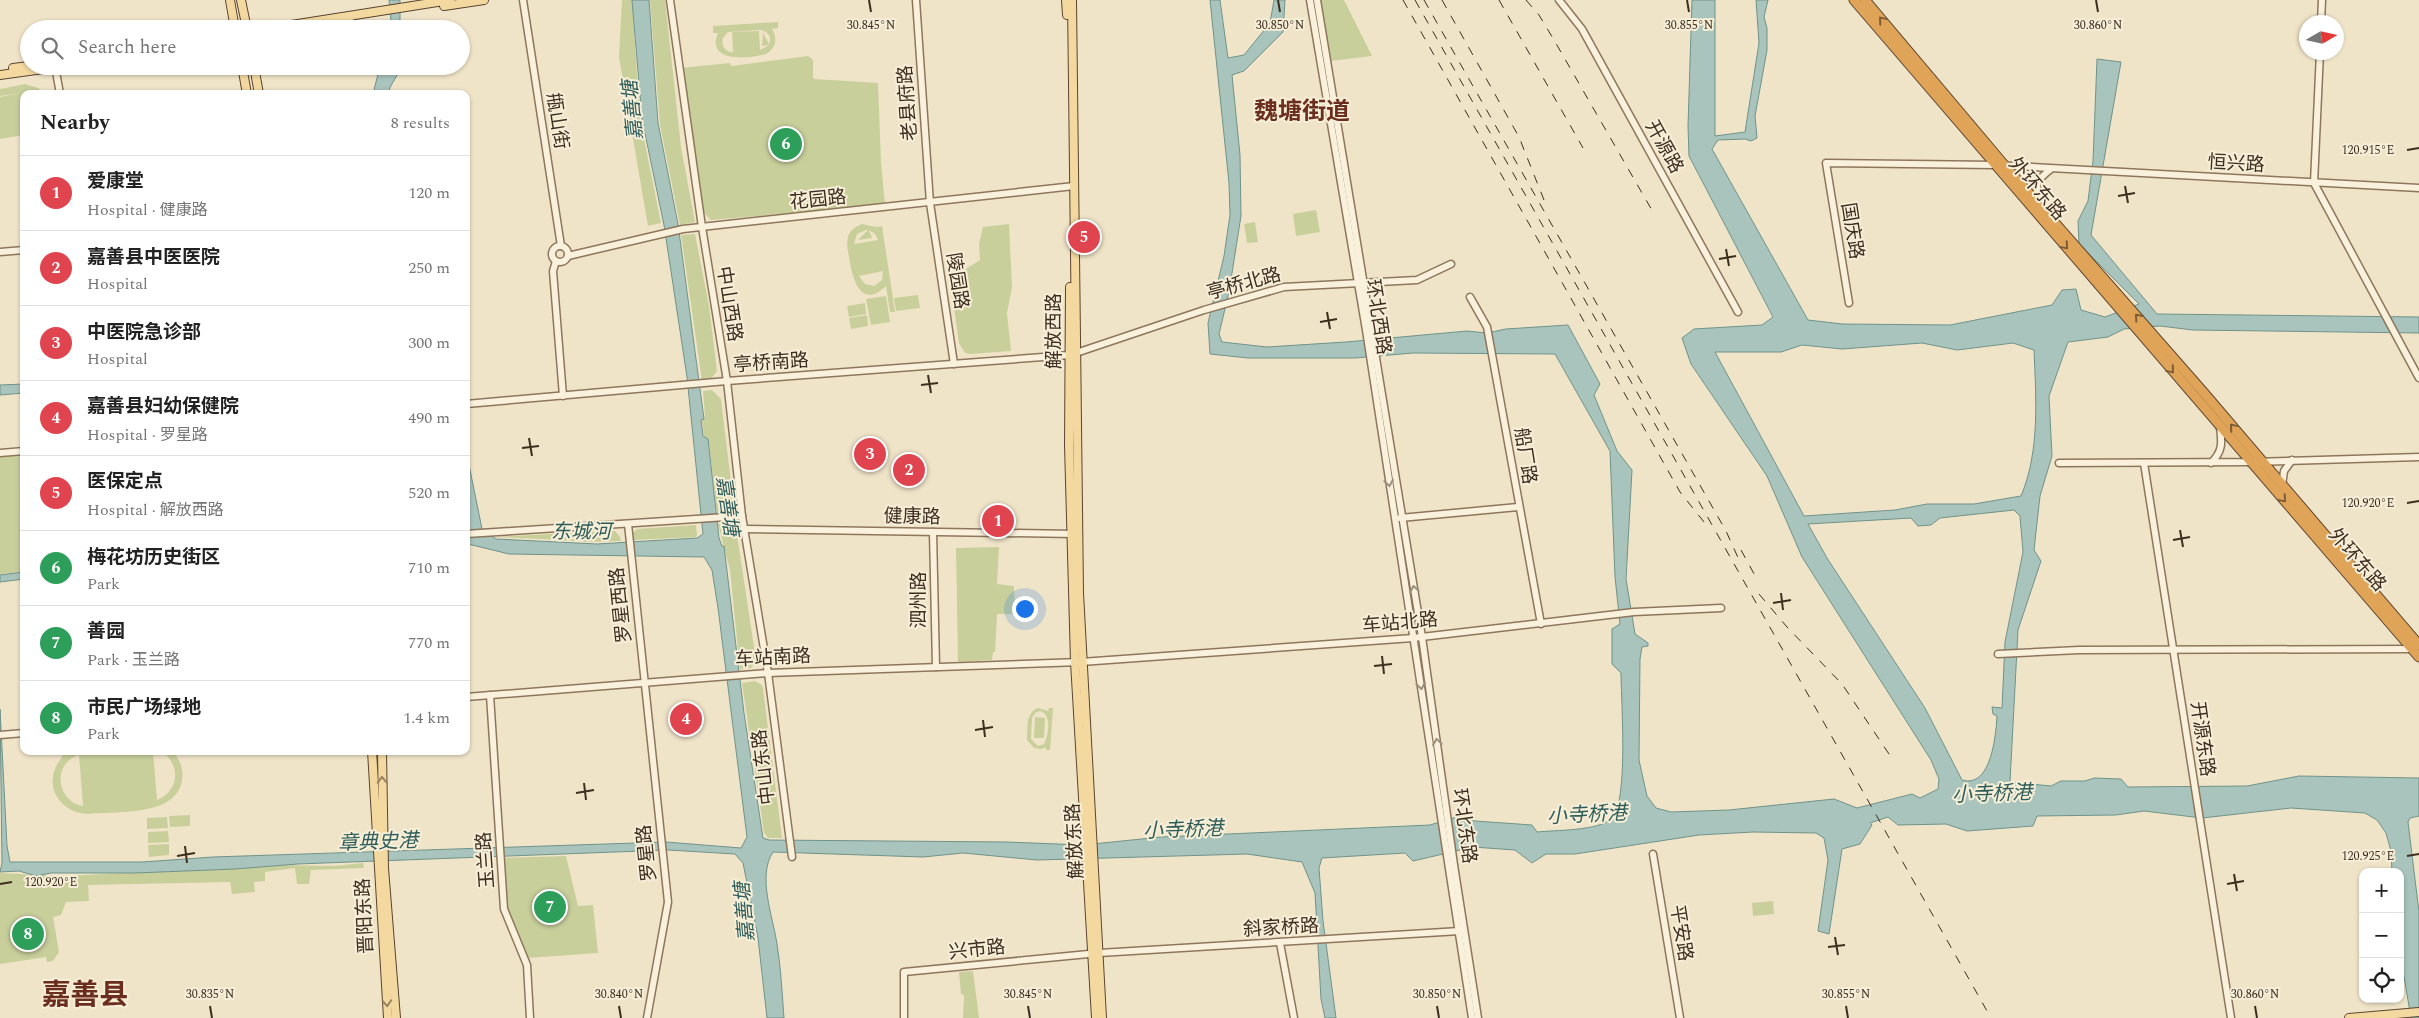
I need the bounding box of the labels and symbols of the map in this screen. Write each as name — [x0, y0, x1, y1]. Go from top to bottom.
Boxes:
north arrow — [2299, 15, 2344, 60]
text: 30.845°N — [847, 16, 895, 35]
text: 30.850°N — [1256, 16, 1304, 35]
text: 30.855°N — [1665, 16, 1713, 35]
text: 30.860°N — [2074, 16, 2122, 35]
one-way arrow — [1879, 17, 1888, 26]
street label: 老县府路 — [891, 64, 925, 142]
water label: 嘉善塘 — [615, 76, 651, 141]
street label: 甁山街 — [538, 91, 576, 151]
district label: 魏塘街道 — [1254, 94, 1350, 130]
street label: 开源路 — [1637, 115, 1691, 179]
pin: 6 — [770, 125, 802, 163]
text: 120.915°E — [2342, 141, 2394, 160]
street label: 恒兴路 — [2207, 148, 2265, 180]
street label: 外环东路 — [2001, 151, 2073, 227]
street label: 花园路 — [788, 183, 848, 217]
street label: 国庆路 — [1833, 201, 1871, 261]
pin: 5 — [1068, 218, 1100, 256]
one-way arrow — [2060, 241, 2069, 250]
street label: 陵园路 — [938, 251, 976, 311]
street label: 亭桥北路 — [1204, 260, 1284, 308]
street label: 中山西路 — [709, 264, 749, 344]
street label: 环北西路 — [1358, 277, 1398, 357]
street label: 解放西路 — [1040, 293, 1069, 369]
one-way arrow — [2135, 313, 2144, 322]
street label: 亭桥南路 — [732, 346, 810, 380]
one-way arrow — [2165, 364, 2173, 373]
one-way arrow — [2230, 424, 2239, 433]
street label: 船厂路 — [1506, 426, 1544, 486]
pin: 3 — [854, 435, 886, 473]
pin: 2 — [893, 451, 925, 489]
water label: 嘉善塘 — [708, 474, 746, 541]
one-way arrow — [1383, 479, 1394, 487]
one-way arrow — [2277, 493, 2286, 502]
text: 120.920°E — [2342, 494, 2394, 513]
street label: 健康路 — [883, 502, 941, 532]
pin: 1 — [982, 502, 1014, 540]
water label: 东城河 — [551, 517, 615, 547]
street label: 外环东路 — [2321, 522, 2393, 598]
street label: 罗星西路 — [603, 566, 639, 644]
street label: 泗州路 — [905, 571, 934, 629]
one-way arrow — [1410, 585, 1420, 594]
your location — [1012, 596, 1038, 622]
street label: 车站北路 — [1361, 605, 1439, 641]
street label: 车站南路 — [734, 642, 812, 674]
one-way arrow — [1416, 682, 1426, 691]
street label: 开源东路 — [2182, 699, 2222, 779]
pin: 4 — [670, 700, 702, 738]
street label: 中山东路 — [745, 728, 783, 806]
one-way arrow — [1432, 737, 1443, 745]
one-way arrow — [377, 776, 387, 784]
water label: 小寺桥港 — [1952, 778, 2035, 810]
street label: 环北东路 — [1444, 786, 1484, 866]
water label: 小寺桥港 — [1546, 798, 1631, 832]
street label: 解放东路 — [1059, 802, 1091, 880]
water label: 小寺桥港 — [1143, 814, 1226, 846]
street label: 罗星路 — [630, 823, 664, 883]
water label: 章典史港 — [338, 826, 421, 858]
street label: 玉兰路 — [470, 831, 502, 889]
text: 120.925°E — [2342, 847, 2394, 866]
text: 120.920°E — [25, 873, 77, 892]
street label: 晋阳东路 — [349, 877, 381, 955]
water label: 嘉善塘 — [727, 878, 763, 943]
pin: 7 — [534, 888, 566, 926]
street label: 平安路 — [1662, 903, 1700, 963]
street label: 斜家桥路 — [1242, 912, 1320, 944]
pin: 8 — [12, 915, 44, 953]
street label: 兴市路 — [947, 933, 1007, 967]
district label: 嘉善县 — [41, 973, 129, 1017]
text: 30.835°N — [186, 985, 234, 1004]
text: 30.840°N — [595, 985, 643, 1004]
text: 30.845°N — [1004, 985, 1052, 1004]
text: 30.850°N — [1413, 985, 1461, 1004]
text: 30.855°N — [1822, 985, 1870, 1004]
text: 30.860°N — [2231, 985, 2279, 1004]
one-way arrow — [382, 999, 393, 1007]

